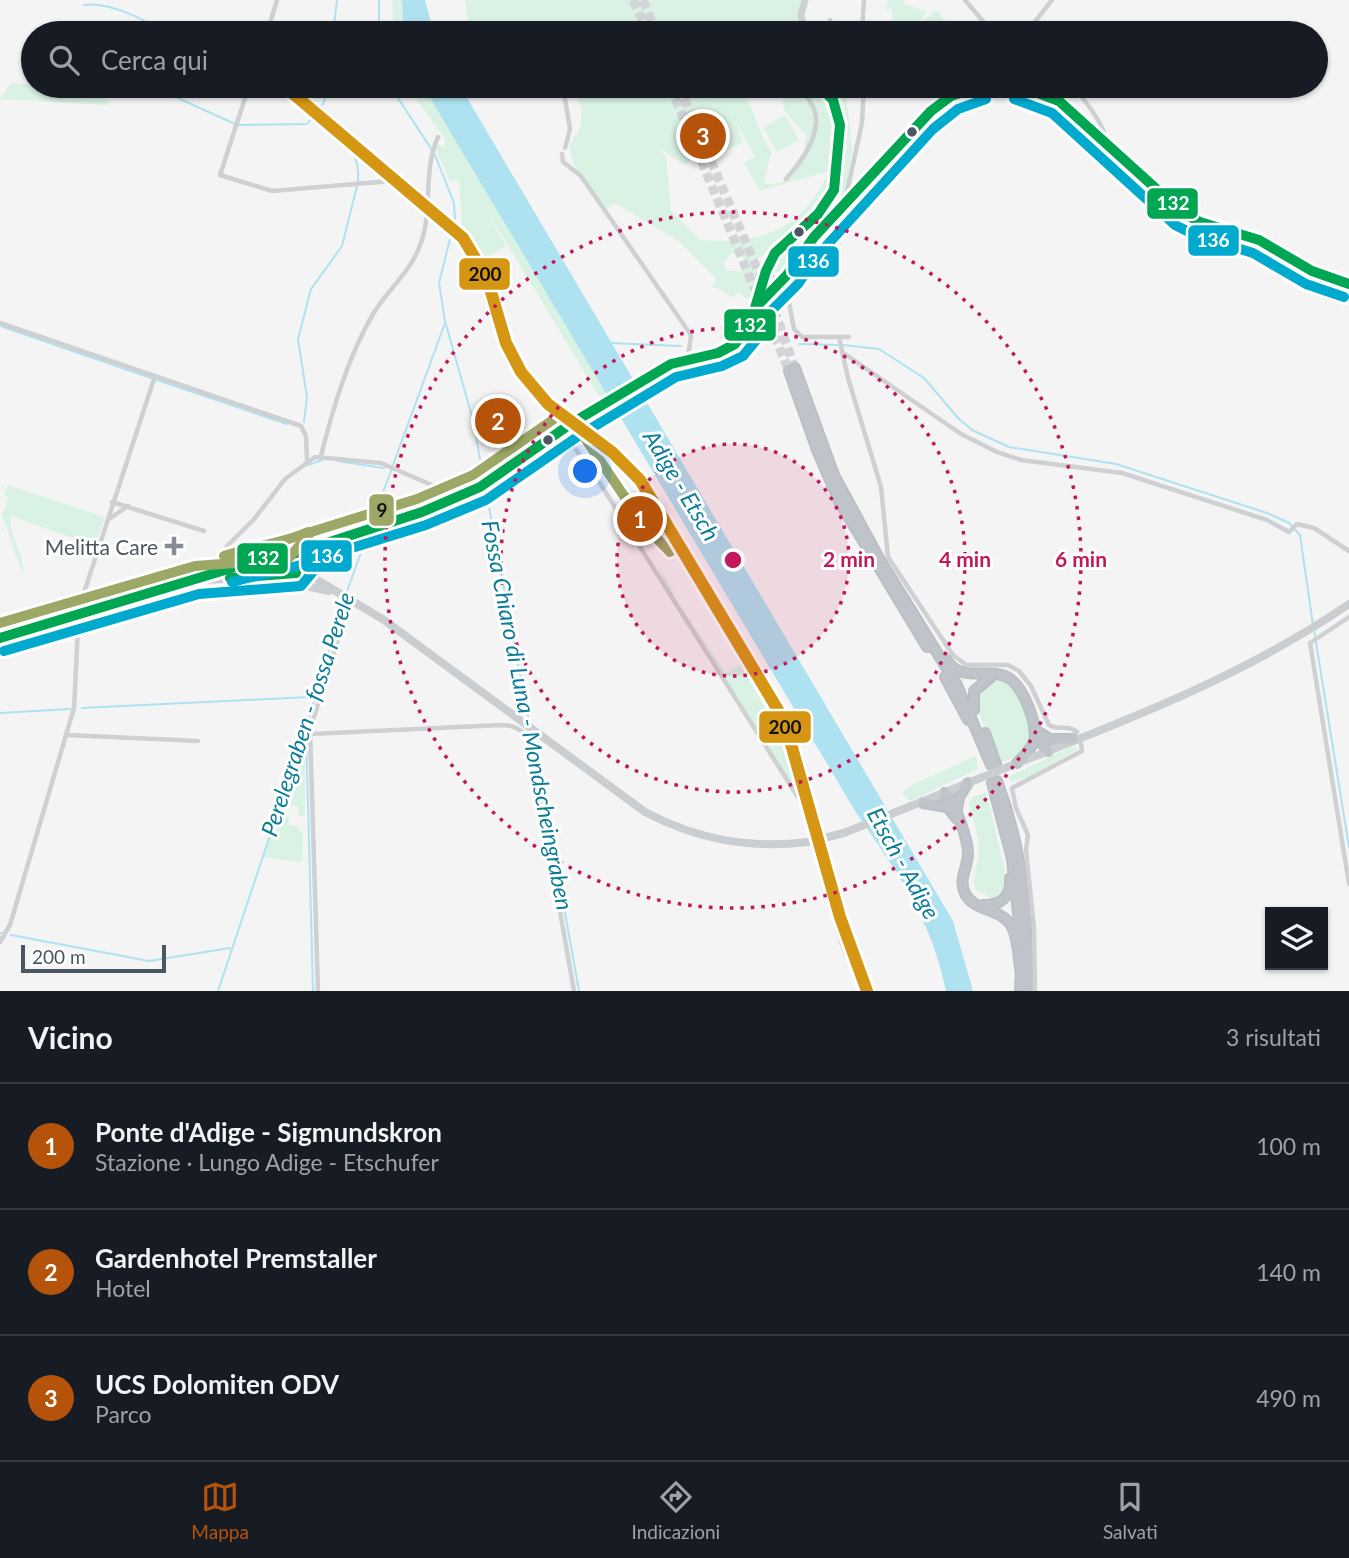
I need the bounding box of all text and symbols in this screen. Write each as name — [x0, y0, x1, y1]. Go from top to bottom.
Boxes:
search box — [21, 21, 1328, 98]
icon: search — [45, 41, 83, 79]
text: Cerca qui — [101, 44, 208, 76]
pin: 3 — [680, 110, 726, 162]
unlabelled marker — [905, 125, 919, 139]
line badge: 132 — [1146, 187, 1199, 220]
text: 132 — [1156, 191, 1190, 214]
line badge: 136 — [1187, 224, 1240, 257]
unlabelled marker — [792, 225, 806, 239]
text: 136 — [1196, 228, 1230, 251]
line badge: 136 — [787, 245, 840, 278]
text: 136 — [796, 249, 830, 272]
line badge: 200 — [458, 257, 511, 291]
text: 200 — [468, 262, 502, 285]
line badge: 132 — [723, 308, 777, 342]
text: 132 — [733, 313, 767, 336]
pin: 2 — [475, 395, 521, 447]
water label: Adige - Etsch — [637, 424, 726, 545]
unlabelled marker — [541, 433, 555, 447]
your location — [568, 454, 602, 488]
line badge: 9 — [368, 493, 395, 527]
pin: 1 — [617, 493, 663, 545]
text: 9 — [376, 498, 388, 521]
water label: Fossa Chiaro di Luna - Mondscheingraben — [476, 518, 580, 912]
place label: Melitta Care — [45, 534, 158, 559]
marker: Melitta Care — [164, 536, 184, 556]
line badge: 136 — [300, 539, 353, 573]
line badge: 132 — [236, 542, 289, 575]
text: 136 — [310, 544, 344, 567]
text: 132 — [246, 546, 280, 569]
text: 2 min — [823, 546, 875, 571]
text: 4 min — [939, 546, 991, 571]
text: 6 min — [1055, 546, 1107, 571]
centre of rings — [721, 548, 745, 572]
water label: Perelegraben - fossa Perele — [254, 589, 360, 839]
line badge: 200 — [758, 710, 812, 744]
text: 200 — [768, 715, 802, 738]
water label: Etsch - Adige — [862, 802, 946, 924]
map controls — [1265, 907, 1328, 970]
button: layers — [1265, 907, 1328, 970]
scale bar — [21, 942, 166, 974]
text: 200 m — [32, 945, 86, 968]
text: Vicino — [28, 1019, 113, 1055]
text: 3 risultati — [1226, 1023, 1321, 1051]
text: Ponte d'Adige - Sigmundskron — [95, 1116, 442, 1148]
text: 1 — [44, 1132, 58, 1160]
text: 100 m — [1256, 1132, 1321, 1160]
text: Stazione · Lungo Adige - Etschufer — [95, 1148, 439, 1176]
text: Gardenhotel Premstaller — [95, 1242, 377, 1274]
text: 2 — [44, 1258, 58, 1286]
text: 140 m — [1256, 1258, 1321, 1286]
text: Hotel — [95, 1274, 151, 1302]
text: UCS Dolomiten ODV — [95, 1368, 339, 1400]
text: 3 — [44, 1384, 58, 1412]
text: 490 m — [1256, 1384, 1321, 1412]
text: Parco — [95, 1400, 152, 1428]
tab: Mappa — [191, 1478, 249, 1543]
tab: Indicazioni — [632, 1478, 720, 1543]
tab: Salvati — [1103, 1478, 1158, 1543]

